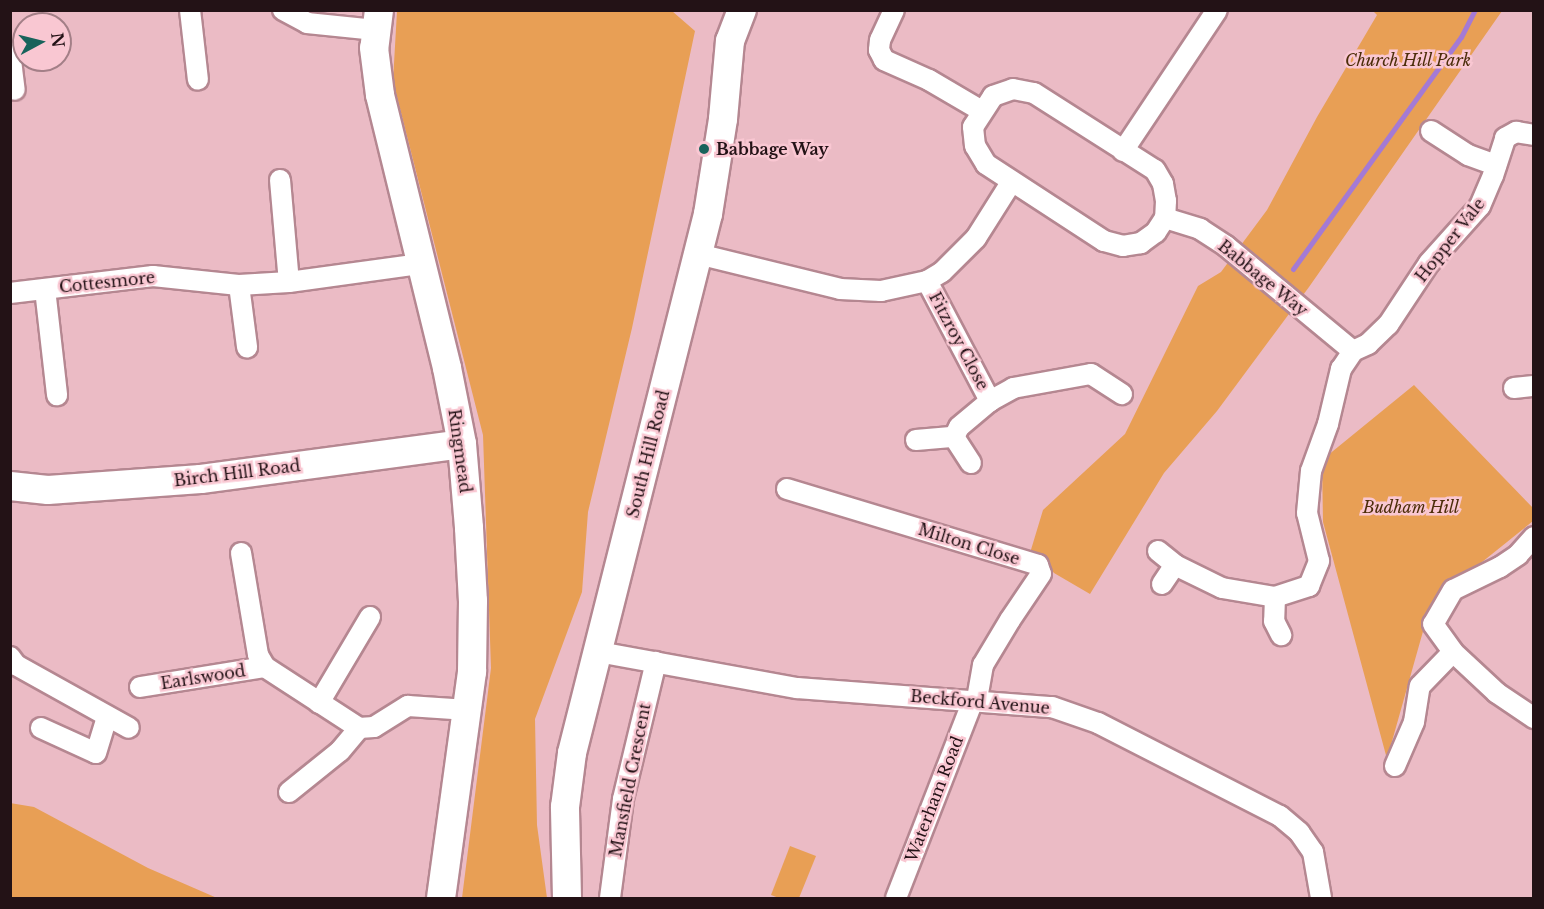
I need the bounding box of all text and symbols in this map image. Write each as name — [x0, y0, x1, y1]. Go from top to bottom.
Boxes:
north arrow — [12, 12, 72, 72]
text: N — [47, 31, 69, 49]
park label: Church Hill Park — [1345, 50, 1471, 70]
place label: Babbage Way — [716, 139, 829, 159]
marker: Babbage Way — [697, 142, 711, 156]
street label: Hopper Vale — [1411, 194, 1489, 286]
street label: Babbage Way — [1214, 236, 1312, 320]
street label: Cottesmore — [58, 267, 156, 297]
street label: Fitzroy Close — [925, 289, 993, 393]
street label: South Hill Road — [623, 388, 673, 520]
street label: Ringmead — [445, 408, 475, 494]
street label: Birch Hill Road — [173, 456, 301, 490]
park label: Budham Hill — [1363, 497, 1459, 517]
street label: Milton Close — [916, 519, 1022, 569]
street label: Earlswood — [159, 661, 247, 693]
street label: Beckford Avenue — [909, 686, 1051, 718]
street label: Mansfield Crescent — [606, 701, 654, 859]
street label: Waterham Road — [901, 733, 967, 865]

